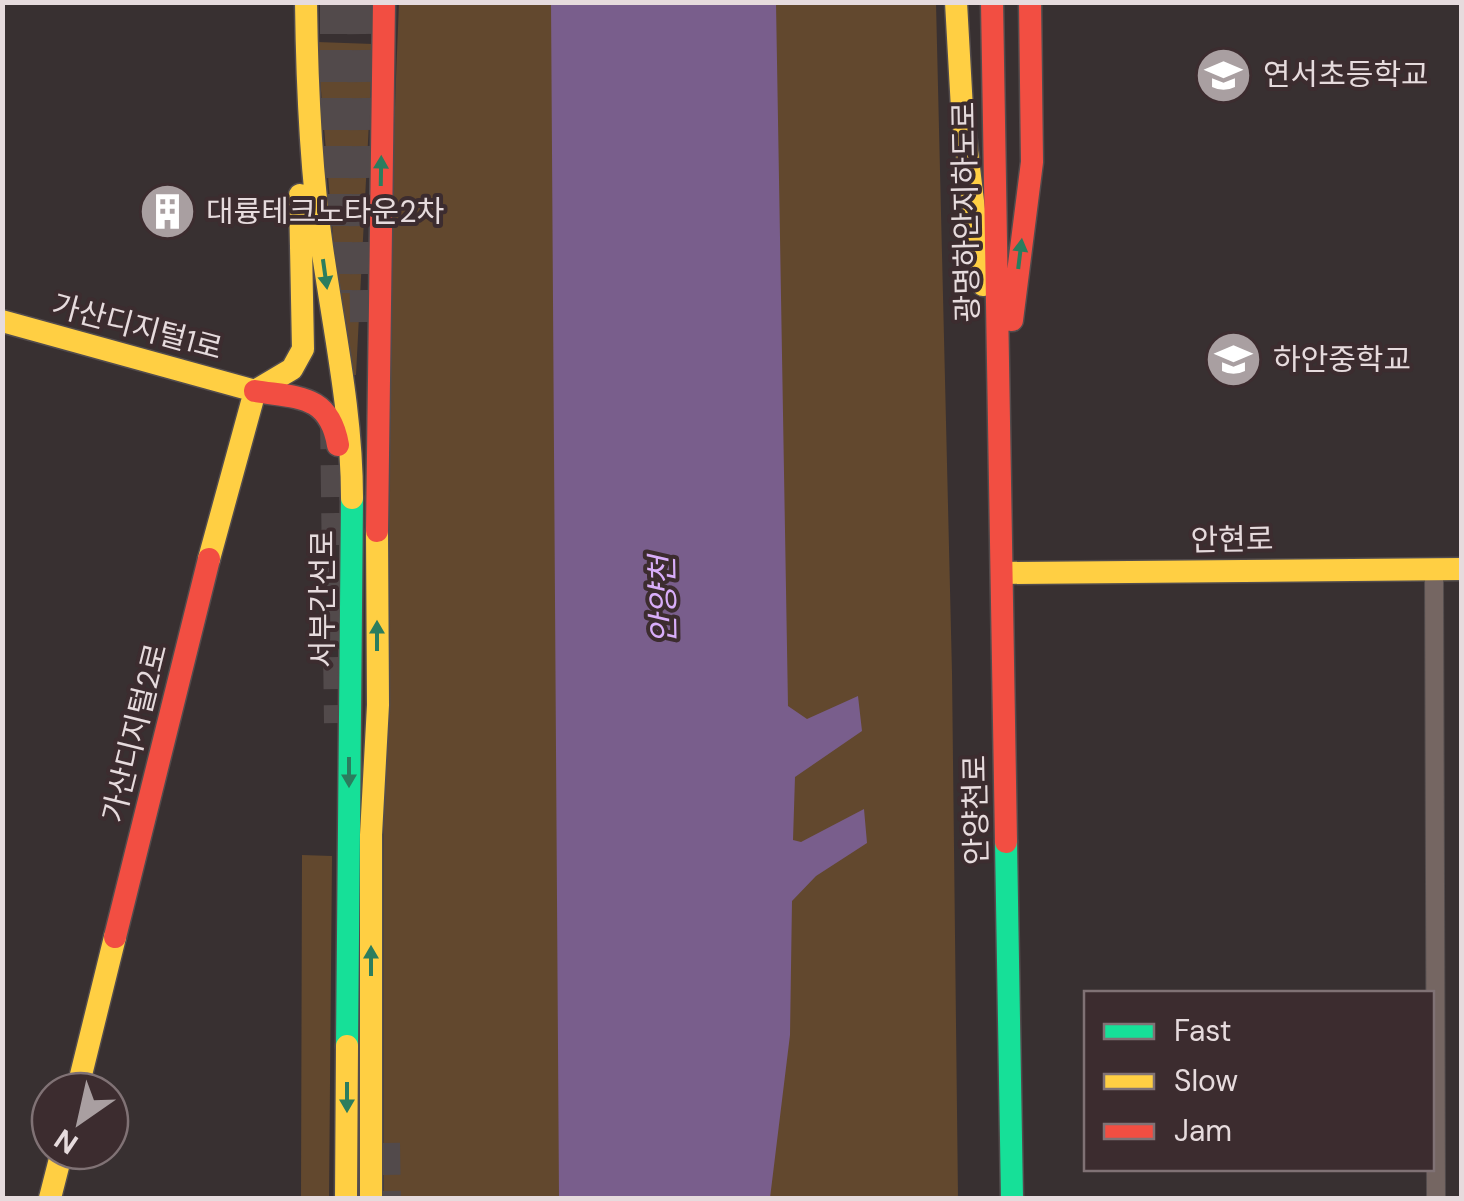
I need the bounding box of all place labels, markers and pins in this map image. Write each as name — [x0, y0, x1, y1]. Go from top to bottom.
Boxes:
school or university icon: 연서초등학교 — [1194, 45, 1254, 105]
place label: 연서초등학교 — [1263, 55, 1429, 94]
building icon: 대륭테크노타운2차 — [137, 182, 197, 242]
place label: 대륭테크노타운2차 — [206, 192, 444, 231]
school or university icon: 하안중학교 — [1204, 330, 1264, 390]
place label: 하안중학교 — [1273, 340, 1411, 379]

